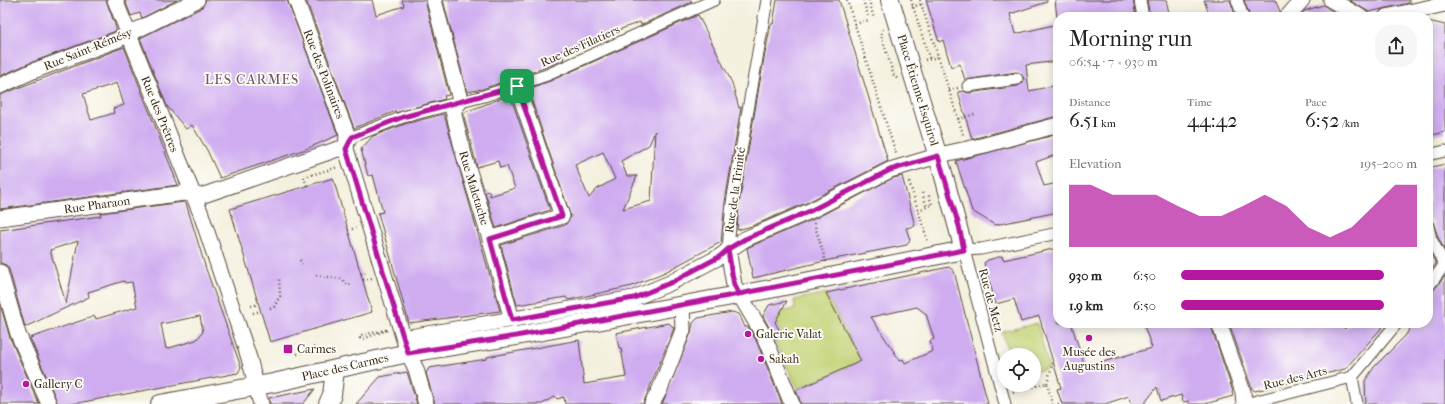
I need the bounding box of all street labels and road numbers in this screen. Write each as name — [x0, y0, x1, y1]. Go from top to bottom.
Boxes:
street label: Rue des Filatiers — [538, 22, 622, 70]
street label: Rue Saint-Rémésy — [42, 25, 135, 73]
street label: Rue des Polinaires — [301, 27, 348, 121]
street label: Place Étienne Esquirol — [894, 32, 943, 148]
street label: Rue des Prêtres — [138, 74, 182, 155]
street label: Rue de la Trinité — [722, 146, 748, 234]
street label: Rue Maletache — [456, 149, 492, 227]
street label: Rue Pharaon — [63, 193, 131, 217]
street label: Rue de Metz — [976, 267, 1006, 334]
street label: Place des Carmes — [300, 350, 390, 384]
street label: Rue des Arts — [1262, 363, 1329, 393]

